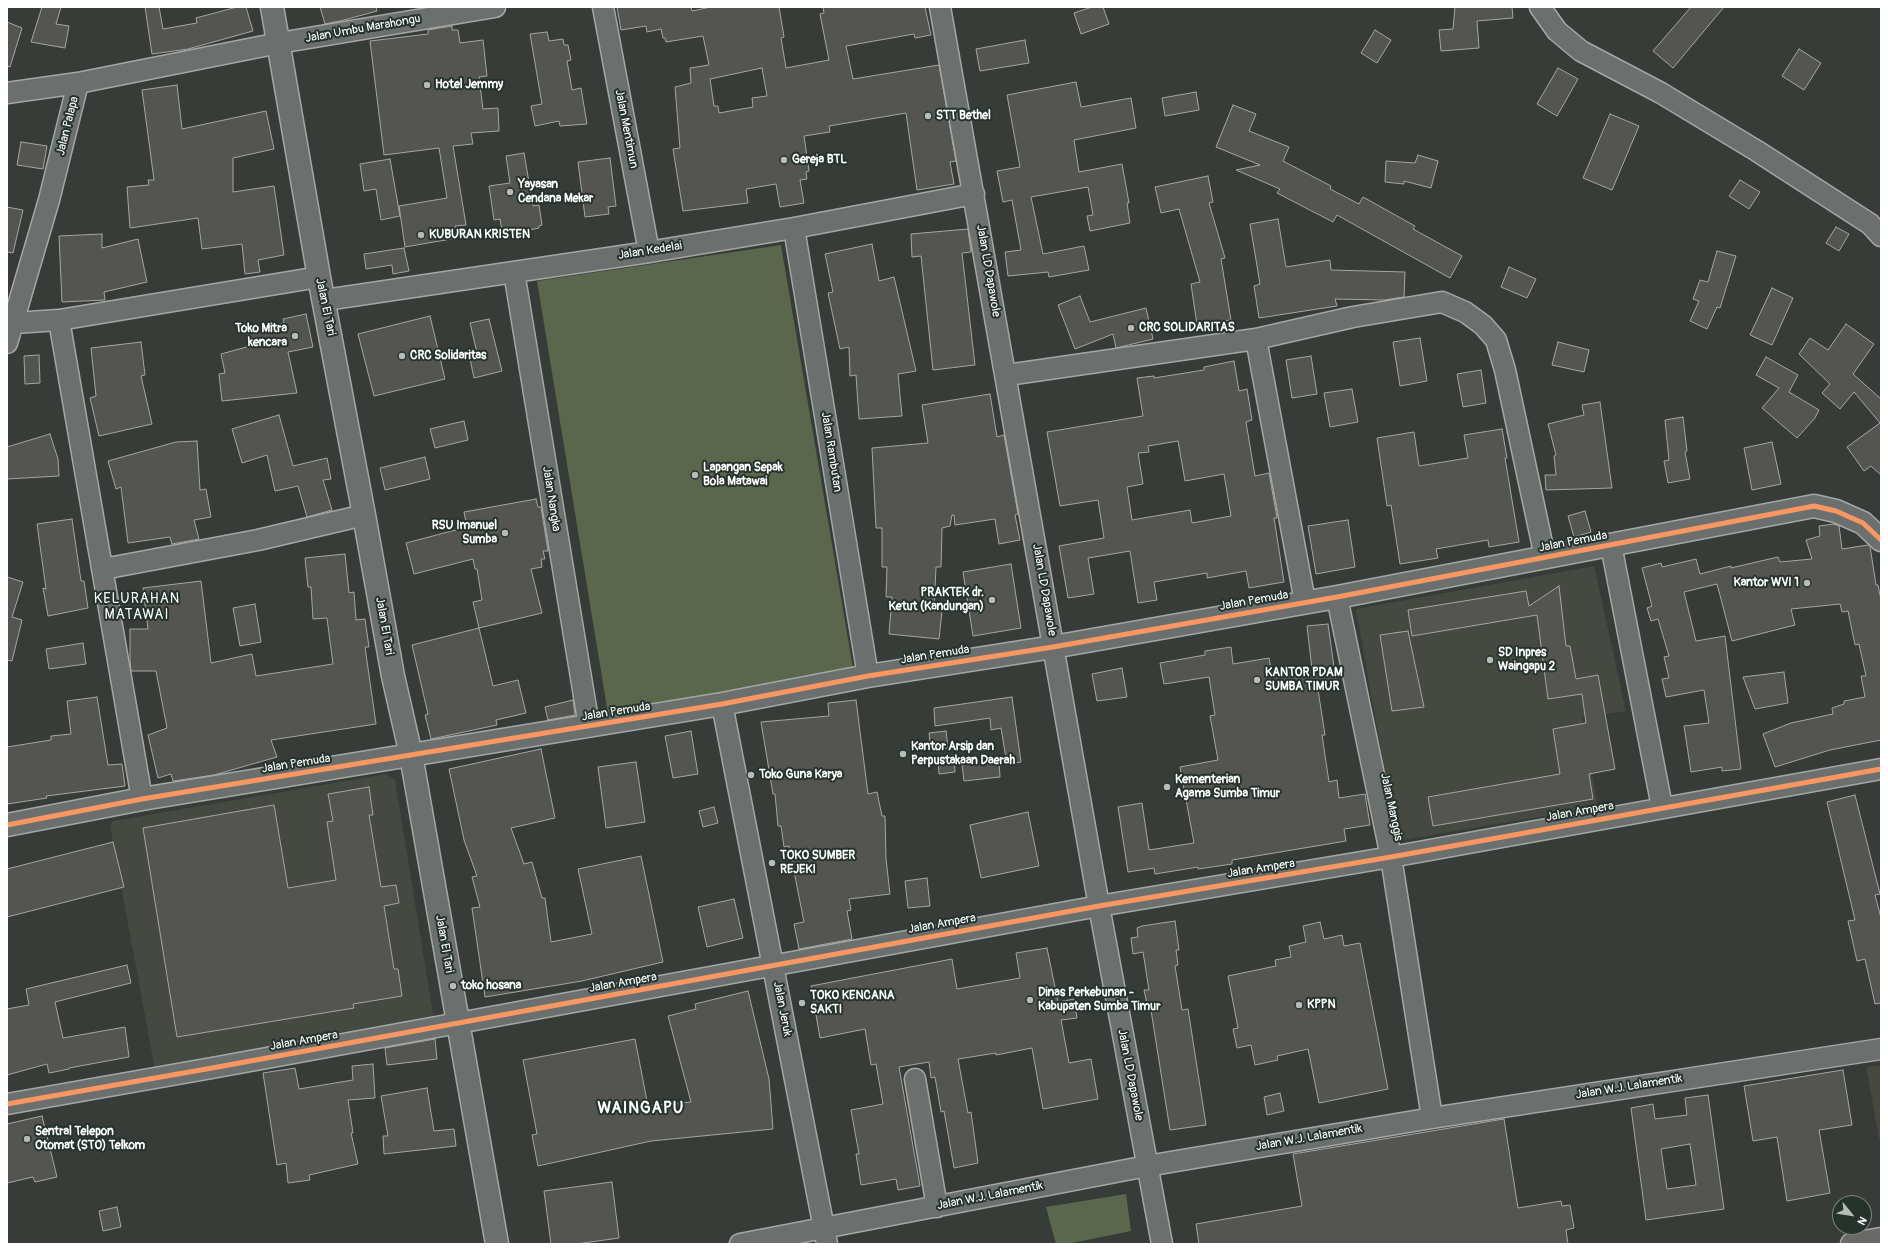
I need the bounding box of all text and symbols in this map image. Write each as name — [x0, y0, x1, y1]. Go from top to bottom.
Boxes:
street label: Jalan Umbu Marahongu — [304, 12, 422, 46]
place label: Hotel Jemmy — [435, 78, 503, 92]
marker: Hotel Jemmy — [422, 80, 432, 90]
street label: Jalan Mentimun — [611, 88, 641, 170]
street label: Jalan Palapa — [54, 95, 82, 157]
place label: STT Bethel — [936, 109, 991, 123]
marker: STT Bethel — [923, 111, 933, 121]
place label: Gereja BTL — [792, 153, 847, 167]
marker: Gereja BTL — [779, 155, 789, 165]
place label: Yayasan Cendana Mekar — [518, 178, 593, 206]
marker: Yayasan Cendana Mekar — [505, 187, 515, 197]
street label: Jalan LD Dapawole — [973, 224, 1003, 318]
place label: KUBURAN KRISTEN — [429, 228, 530, 242]
marker: KUBURAN KRISTEN — [416, 230, 426, 240]
street label: Jalan Kedelai — [617, 239, 683, 263]
street label: Jalan El Tari — [312, 277, 338, 337]
place label: CRC SOLIDARITAS — [1139, 321, 1235, 335]
place label: Toko Mitra kencara — [235, 322, 287, 350]
marker: CRC SOLIDARITAS — [1126, 323, 1136, 333]
marker: Toko Mitra kencara — [290, 331, 300, 341]
place label: CRC Solidaritas — [410, 349, 486, 363]
marker: CRC Solidaritas — [397, 351, 407, 361]
street label: Jalan Rambutan — [818, 411, 844, 493]
place label: Lapangan Sepak Bola Matawai — [703, 461, 783, 489]
street label: Jalan Nangka — [539, 466, 563, 532]
marker: Lapangan Sepak Bola Matawai — [690, 470, 700, 480]
place label: RSU Imanuel Sumba — [432, 519, 497, 547]
marker: RSU Imanuel Sumba — [500, 528, 510, 538]
street label: Jalan Pemuda — [1538, 528, 1608, 556]
street label: Jalan LD Dapawole — [1029, 543, 1059, 637]
place label: Kantor WVI 1 — [1734, 576, 1799, 590]
marker: Kantor WVI 1 — [1802, 578, 1812, 588]
place label: PRAKTEK dr. Ketut (Kandungan) — [888, 586, 984, 614]
street label: Jalan Pemuda — [1219, 588, 1289, 614]
district label: KELURAHAN MATAWAI — [94, 591, 180, 624]
marker: PRAKTEK dr. Ketut (Kandungan) — [987, 595, 997, 605]
street label: Jalan El Tari — [372, 596, 396, 656]
street label: Jalan Pemuda — [900, 642, 970, 668]
place label: SD Inpres Waingapu 2 — [1498, 646, 1555, 674]
marker: SD Inpres Waingapu 2 — [1485, 655, 1495, 665]
place label: KANTOR PDAM SUMBA TIMUR — [1265, 666, 1343, 694]
marker: KANTOR PDAM SUMBA TIMUR — [1252, 675, 1262, 685]
street label: Jalan Pemuda — [581, 699, 651, 725]
place label: Kantor Arsip dan Perpustakaan Daerah — [911, 740, 1015, 768]
marker: Kantor Arsip dan Perpustakaan Daerah — [898, 749, 908, 759]
street label: Jalan Pemuda — [261, 751, 331, 777]
place label: Toko Guna Karya — [759, 768, 842, 782]
marker: Toko Guna Karya — [746, 770, 756, 780]
street label: Jalan Manggis — [1377, 772, 1405, 842]
place label: Kementerian Agama Sumba Timur — [1175, 773, 1280, 801]
marker: Kementerian Agama Sumba Timur — [1162, 782, 1172, 792]
street label: Jalan Ampera — [1545, 799, 1615, 825]
place label: TOKO SUMBER REJEKI — [780, 849, 855, 877]
street label: Jalan Ampera — [1226, 857, 1296, 881]
marker: TOKO SUMBER REJEKI — [767, 858, 777, 868]
street label: Jalan Ampera — [907, 911, 977, 937]
street label: Jalan El Tari — [432, 914, 456, 974]
street label: Jalan Ampera — [588, 970, 658, 996]
place label: toko hosana — [461, 979, 521, 993]
street label: Jalan Jeruk — [770, 980, 794, 1038]
marker: toko hosana — [448, 981, 458, 991]
place label: Dinas Perkebunan - Kabupaten Sumba Timur — [1038, 986, 1160, 1014]
place label: TOKO KENCANA SAKTI — [810, 989, 895, 1017]
marker: Dinas Perkebunan - Kabupaten Sumba Timur — [1025, 995, 1035, 1005]
marker: TOKO KENCANA SAKTI — [797, 998, 807, 1008]
place label: KPPN — [1307, 998, 1336, 1012]
marker: KPPN — [1294, 1000, 1304, 1010]
street label: Jalan Ampera — [269, 1028, 339, 1054]
street label: Jalan LD Dapawole — [1114, 1028, 1146, 1122]
street label: Jalan W.J. Lalamentik — [1575, 1071, 1683, 1103]
district label: WAINGAPU — [598, 1099, 684, 1119]
street label: Jalan W.J. Lalamentik — [1255, 1122, 1363, 1154]
place label: Sentral Telepon Otomat (STO) Telkom — [35, 1125, 145, 1153]
marker: Sentral Telepon Otomat (STO) Telkom — [22, 1134, 32, 1144]
street label: Jalan W.J. Lalamentik — [936, 1179, 1044, 1213]
north arrow — [1832, 1195, 1872, 1235]
text: N — [1854, 1214, 1869, 1227]

